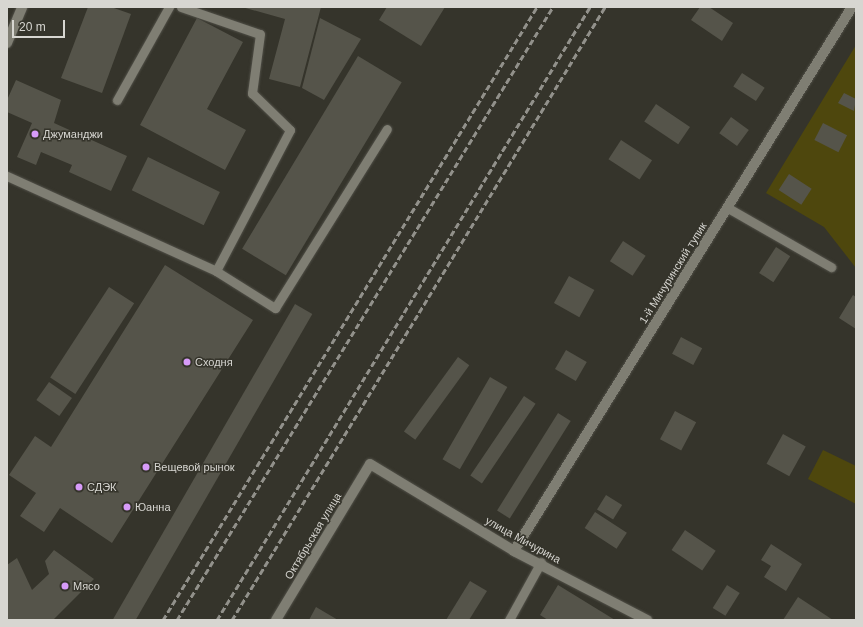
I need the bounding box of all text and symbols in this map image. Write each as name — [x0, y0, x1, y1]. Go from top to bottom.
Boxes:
scale bar — [14, 12, 67, 38]
text: 20 m — [19, 20, 46, 34]
place label: Джуманджи — [43, 127, 103, 141]
marker: Джуманджи — [30, 129, 40, 139]
street label: 1-й Мичуринский тупик — [636, 220, 710, 326]
place label: Сходня — [195, 355, 233, 369]
marker: Сходня — [182, 357, 192, 367]
place label: Вещевой рынок — [154, 460, 235, 474]
marker: Вещевой рынок — [141, 462, 151, 472]
place label: СДЭК — [87, 480, 116, 494]
marker: СДЭК — [74, 482, 84, 492]
street label: Октябрьская улица — [282, 490, 344, 582]
place label: Юанна — [135, 500, 170, 514]
marker: Юанна — [122, 502, 132, 512]
street label: улица Мичурина — [483, 514, 563, 566]
place label: Мясо — [73, 579, 100, 593]
marker: Мясо — [60, 581, 70, 591]

